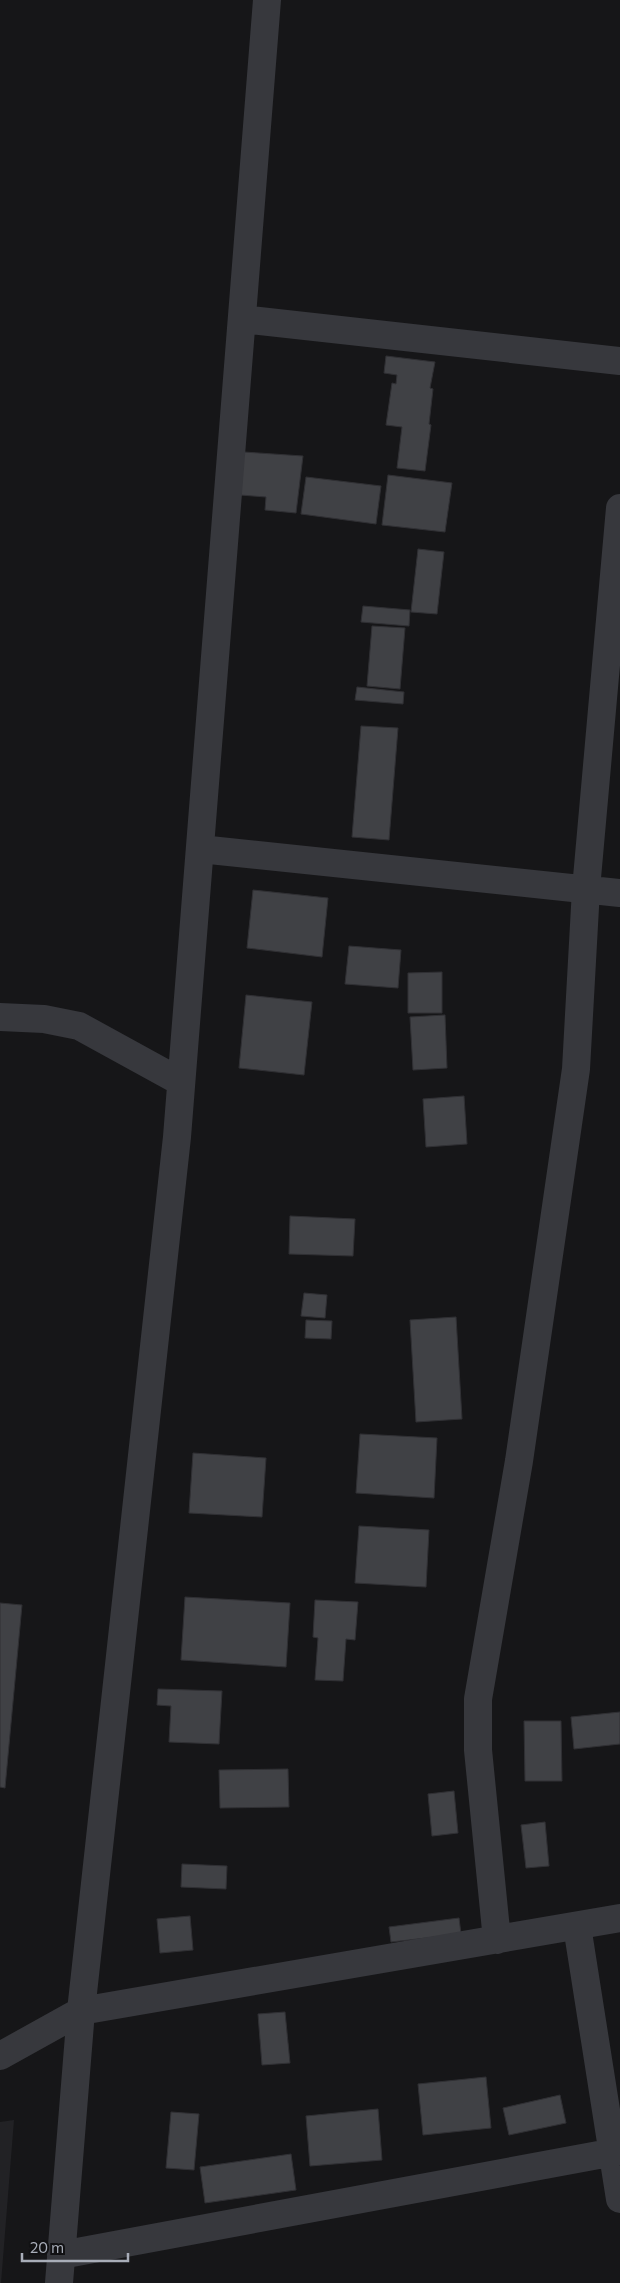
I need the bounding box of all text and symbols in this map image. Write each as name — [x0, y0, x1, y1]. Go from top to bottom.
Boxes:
scale bar — [22, 2230, 129, 2262]
text: 20 m — [30, 2238, 64, 2256]

